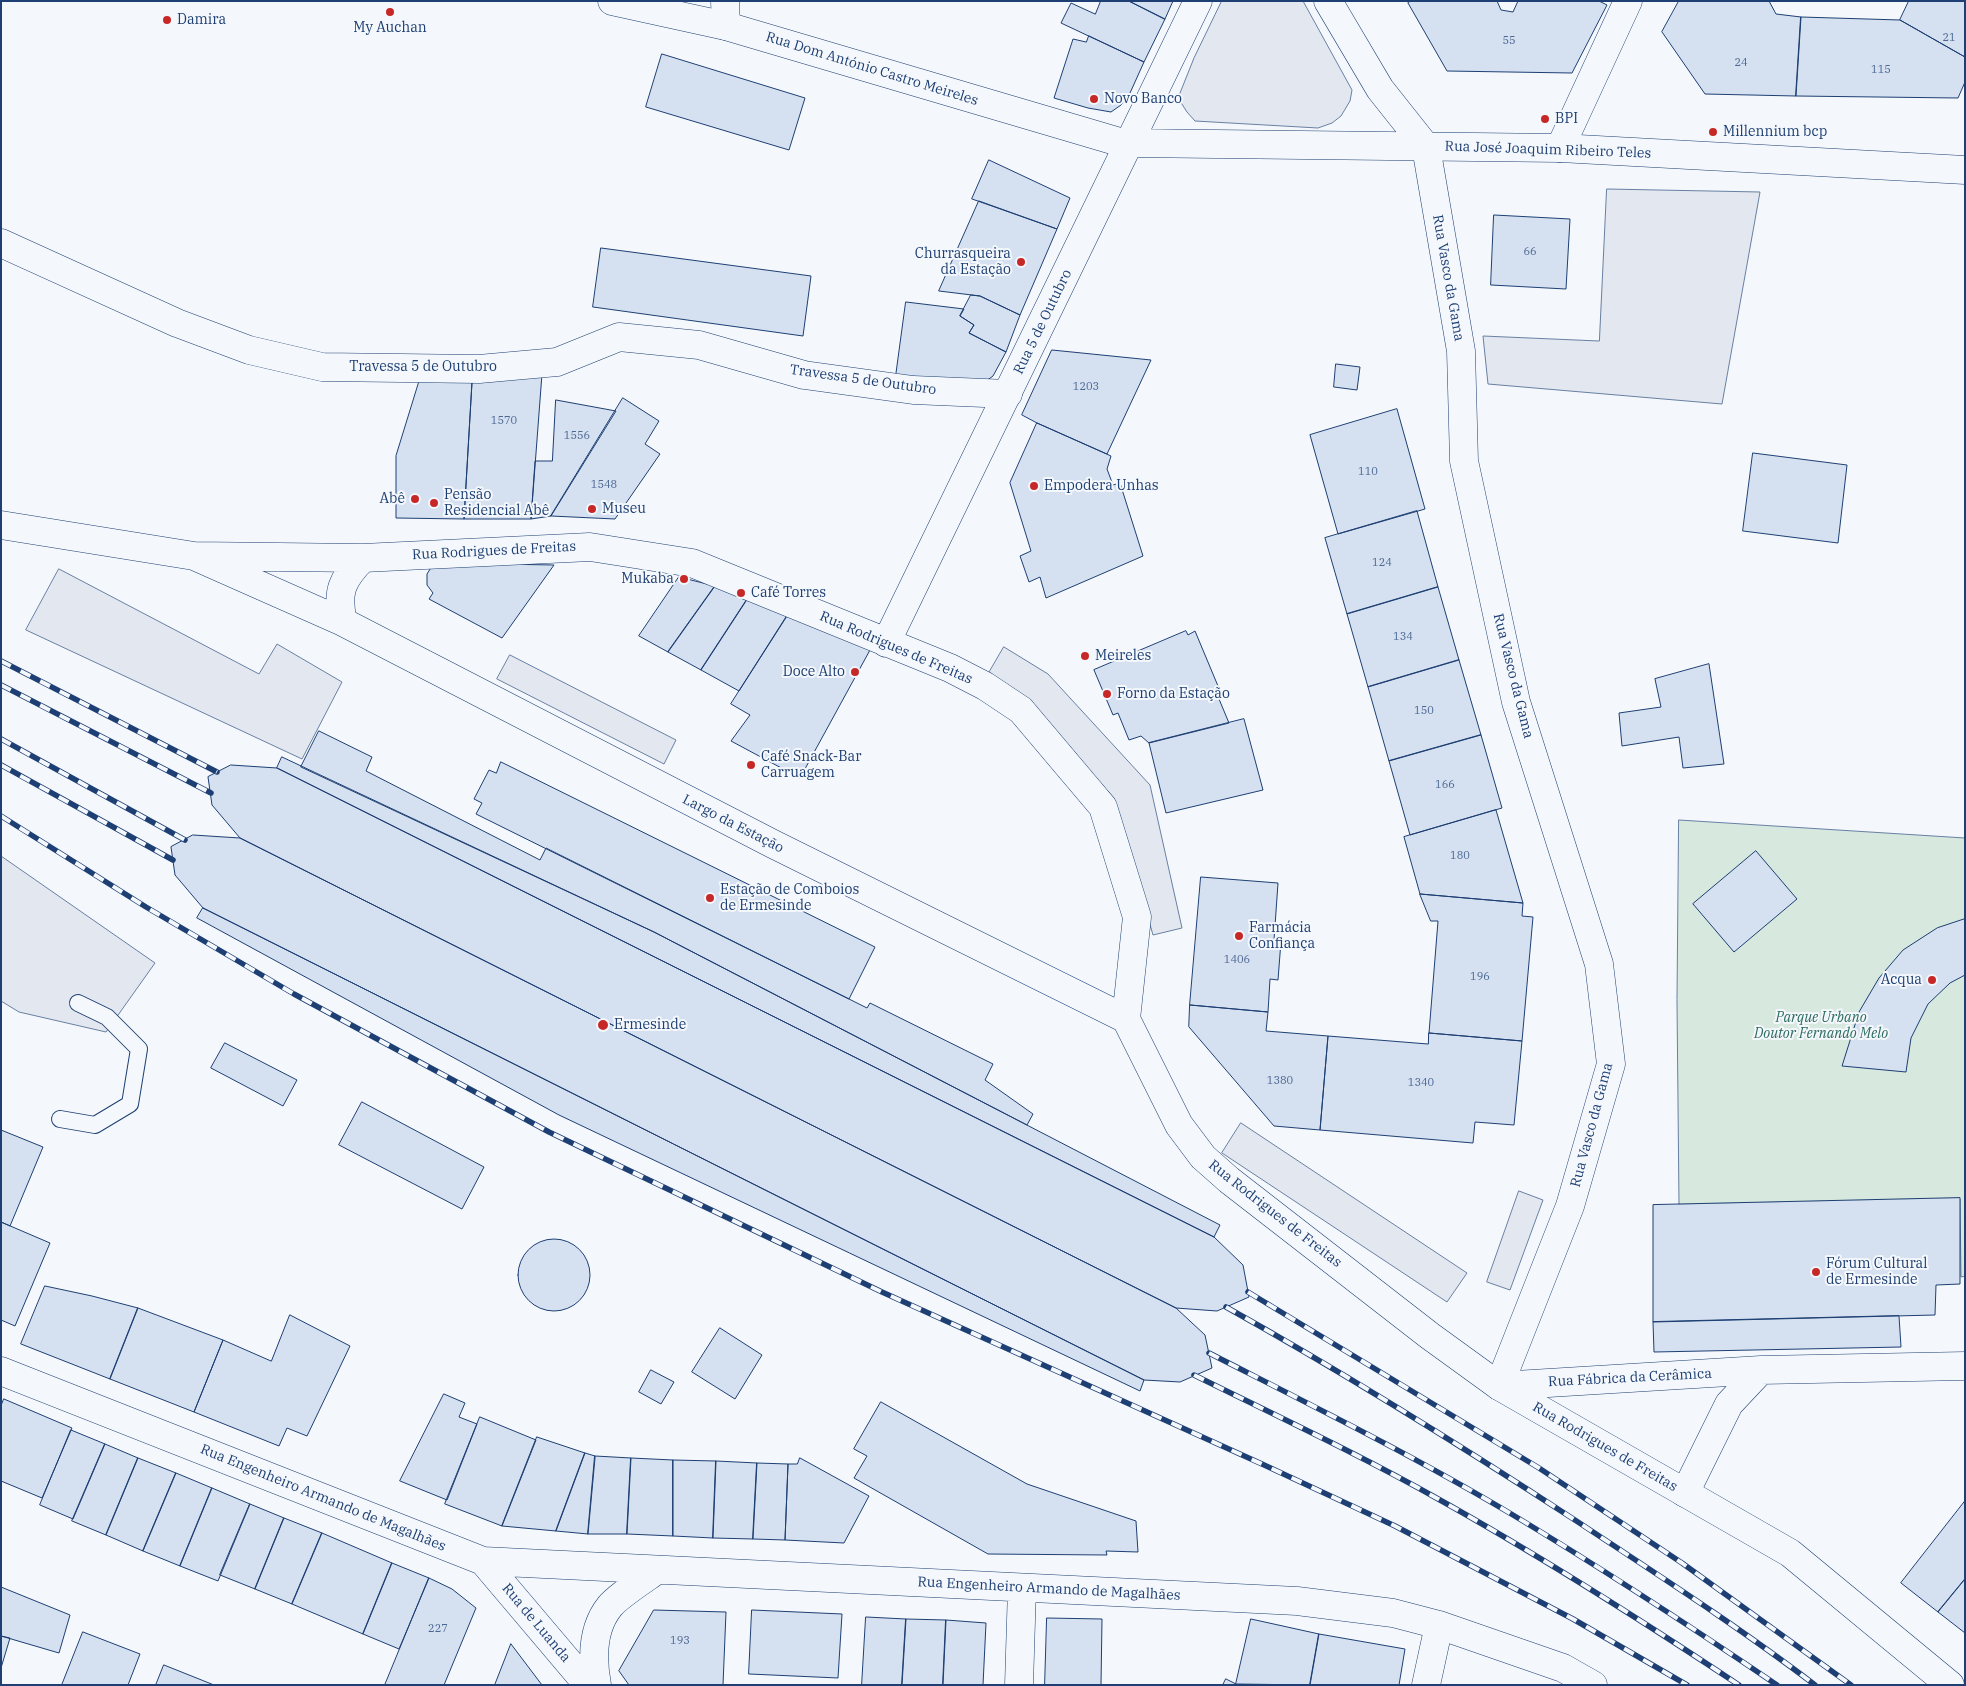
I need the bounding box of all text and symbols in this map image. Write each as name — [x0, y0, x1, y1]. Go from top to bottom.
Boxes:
marker: My Auchan — [384, 6, 396, 18]
place label: Damira — [177, 12, 226, 28]
marker: Damira — [161, 14, 173, 26]
place label: My Auchan — [353, 20, 427, 36]
street label: Rua Dom António Castro Meireles — [764, 29, 980, 109]
house number: 21 — [1942, 31, 1956, 45]
house number: 55 — [1502, 34, 1516, 48]
house number: 24 — [1734, 56, 1748, 70]
house number: 115 — [1871, 63, 1891, 77]
place label: Novo Banco — [1104, 91, 1182, 107]
marker: Novo Banco — [1088, 93, 1100, 105]
place label: BPI — [1555, 111, 1578, 127]
marker: BPI — [1539, 113, 1551, 125]
place label: Millennium bcp — [1723, 124, 1827, 140]
marker: Millennium bcp — [1707, 126, 1719, 138]
street label: Rua José Joaquim Ribeiro Teles — [1444, 138, 1652, 162]
street label: Rua Vasco da Gama — [1429, 213, 1467, 343]
house number: 66 — [1523, 245, 1537, 259]
place label: Churrasqueira da Estação — [915, 246, 1011, 278]
marker: Churrasqueira da Estação — [1015, 256, 1027, 268]
street label: Rua 5 de Outubro — [1010, 267, 1076, 377]
street label: Travessa 5 de Outubro — [349, 359, 497, 375]
street label: Travessa 5 de Outubro — [789, 361, 937, 399]
house number: 1203 — [1073, 380, 1099, 394]
house number: 1570 — [491, 414, 517, 428]
house number: 1556 — [564, 429, 590, 443]
house number: 110 — [1358, 465, 1378, 479]
house number: 1548 — [591, 478, 617, 492]
place label: Empodera Unhas — [1044, 478, 1159, 494]
marker: Empodera Unhas — [1028, 480, 1040, 492]
place label: Pensão Residencial Abê — [444, 487, 549, 520]
place label: Abê — [379, 491, 405, 507]
marker: Abê — [409, 493, 421, 505]
marker: Pensão Residencial Abê — [428, 497, 440, 509]
place label: Museu — [602, 501, 646, 517]
marker: Museu — [586, 503, 598, 515]
street label: Rua Rodrigues de Freitas — [412, 538, 576, 564]
house number: 124 — [1372, 556, 1392, 570]
place label: Mukaba — [621, 571, 674, 587]
marker: Mukaba — [678, 573, 690, 585]
place label: Café Torres — [751, 585, 826, 601]
marker: Café Torres — [735, 587, 747, 599]
street label: Rua Rodrigues de Freitas — [817, 608, 975, 688]
street label: Rua Vasco da Gama — [1489, 612, 1537, 740]
house number: 134 — [1393, 630, 1413, 644]
place label: Meireles — [1095, 648, 1151, 664]
marker: Meireles — [1079, 650, 1091, 662]
place label: Doce Alto — [783, 664, 845, 680]
marker: Doce Alto — [849, 666, 861, 678]
place label: Forno da Estação — [1117, 686, 1230, 702]
marker: Forno da Estação — [1101, 688, 1113, 700]
house number: 150 — [1414, 704, 1434, 718]
place label: Café Snack-Bar Carruagem — [761, 749, 861, 782]
marker: Café Snack-Bar Carruagem — [745, 759, 757, 771]
house number: 166 — [1435, 778, 1455, 792]
street label: Largo da Estação — [680, 791, 786, 857]
house number: 180 — [1450, 849, 1470, 863]
place label: Estação de Comboios de Ermesinde — [720, 882, 859, 914]
marker: Estação de Comboios de Ermesinde — [704, 892, 716, 904]
place label: Farmácia Confiança — [1249, 920, 1315, 952]
marker: Farmácia Confiança — [1233, 930, 1245, 942]
house number: 1406 — [1224, 953, 1250, 967]
house number: 196 — [1470, 970, 1490, 984]
place label: Acqua — [1881, 972, 1922, 988]
marker: Acqua — [1926, 974, 1938, 986]
park label: Parque Urbano Doutor Fernando Melo — [1754, 1010, 1888, 1042]
place label: Ermesinde — [614, 1017, 686, 1033]
marker: Ermesinde — [596, 1018, 610, 1032]
street label: Rua Vasco da Gama — [1567, 1061, 1617, 1189]
house number: 1380 — [1267, 1074, 1293, 1088]
house number: 1340 — [1408, 1076, 1434, 1090]
street label: Rua Rodrigues de Freitas — [1205, 1157, 1345, 1271]
place label: Fórum Cultural de Ermesinde — [1826, 1256, 1927, 1288]
marker: Fórum Cultural de Ermesinde — [1810, 1266, 1822, 1278]
street label: Rua Fábrica da Cerâmica — [1548, 1365, 1712, 1391]
street label: Rua Rodrigues de Freitas — [1530, 1399, 1680, 1495]
street label: Rua Engenheiro Armando de Magalhães — [198, 1441, 448, 1555]
street label: Rua Engenheiro Armando de Magalhães — [917, 1574, 1181, 1604]
street label: Rua de Luanda — [498, 1580, 574, 1666]
house number: 227 — [428, 1622, 448, 1636]
house number: 193 — [670, 1634, 690, 1648]

